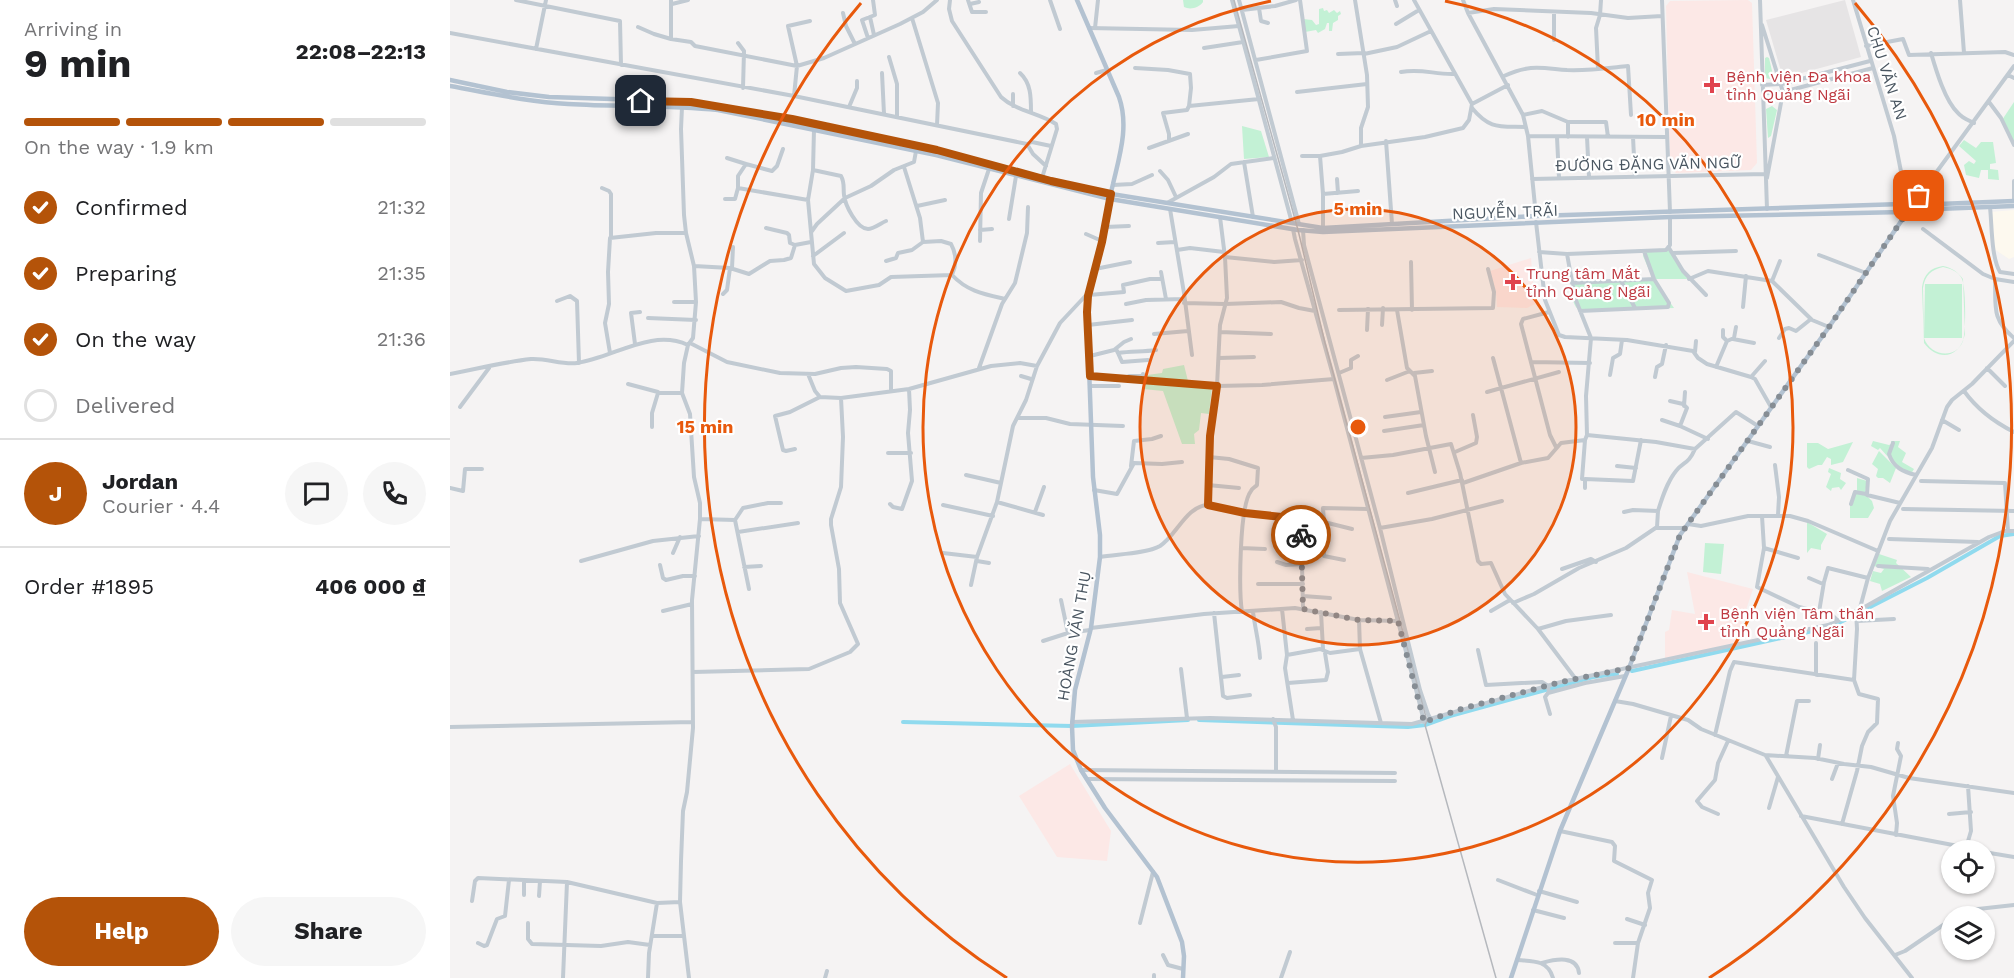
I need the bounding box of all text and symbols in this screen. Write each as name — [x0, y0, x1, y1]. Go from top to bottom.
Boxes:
text: Arriving in — [24, 17, 122, 41]
street label: CHU VĂN AN — [1863, 24, 1911, 122]
text: 22:08–22:13 — [296, 39, 426, 64]
text: 9 min — [24, 41, 131, 86]
place label: Bệnh viện Đa khoa tỉnh Quảng Ngãi — [1726, 67, 1871, 104]
pin — [615, 75, 666, 126]
marker: Bệnh viện Đa khoa tỉnh Quảng Ngãi — [1703, 76, 1721, 94]
icon: home — [624, 84, 657, 117]
text: 10 min — [1637, 109, 1695, 130]
text: On the way · 1.9 km — [24, 135, 214, 159]
street label: ĐƯỜNG ĐẶNG VĂN NGỮ — [1555, 153, 1742, 175]
pin — [1893, 170, 1944, 221]
icon: bag — [1902, 179, 1935, 212]
icon: check — [24, 191, 57, 224]
text: Confirmed — [75, 195, 188, 220]
text: 21:32 — [377, 195, 426, 219]
text: 5 min — [1334, 198, 1382, 219]
street label: NGUYỄN TRÃI — [1452, 199, 1558, 223]
icon: check — [24, 257, 57, 290]
text: Preparing — [75, 261, 176, 286]
text: 21:35 — [377, 261, 426, 285]
place label: Trung tâm Mắt tỉnh Quảng Ngãi — [1526, 264, 1650, 301]
marker: Trung tâm Mắt tỉnh Quảng Ngãi — [1504, 273, 1522, 291]
icon: check — [24, 323, 57, 356]
text: On the way — [75, 327, 196, 352]
text: 21:36 — [377, 327, 426, 351]
text: Delivered — [75, 393, 175, 418]
text: 15 min — [677, 416, 733, 437]
centre of rings — [1348, 417, 1368, 437]
button: chat — [285, 462, 348, 525]
button: phone — [363, 462, 426, 525]
text: Jordan — [102, 469, 178, 494]
text: J — [49, 481, 62, 506]
text: Courier · 4.4 — [102, 494, 220, 518]
courier — [1271, 505, 1331, 565]
icon: bike — [1285, 519, 1318, 552]
street label: HOÀNG VĂN THỤ — [1053, 570, 1095, 702]
text: Order #1895 — [24, 574, 154, 599]
text: 406 000 ₫ — [315, 574, 426, 599]
place label: Bệnh viện Tâm thần tỉnh Quảng Ngãi — [1720, 604, 1874, 641]
marker: Bệnh viện Tâm thần tỉnh Quảng Ngãi — [1697, 613, 1715, 631]
map controls — [1941, 840, 1995, 960]
button: locate — [1941, 840, 1995, 894]
button: Help — [24, 897, 219, 966]
button: Share — [231, 897, 426, 966]
button: layers — [1941, 906, 1995, 960]

